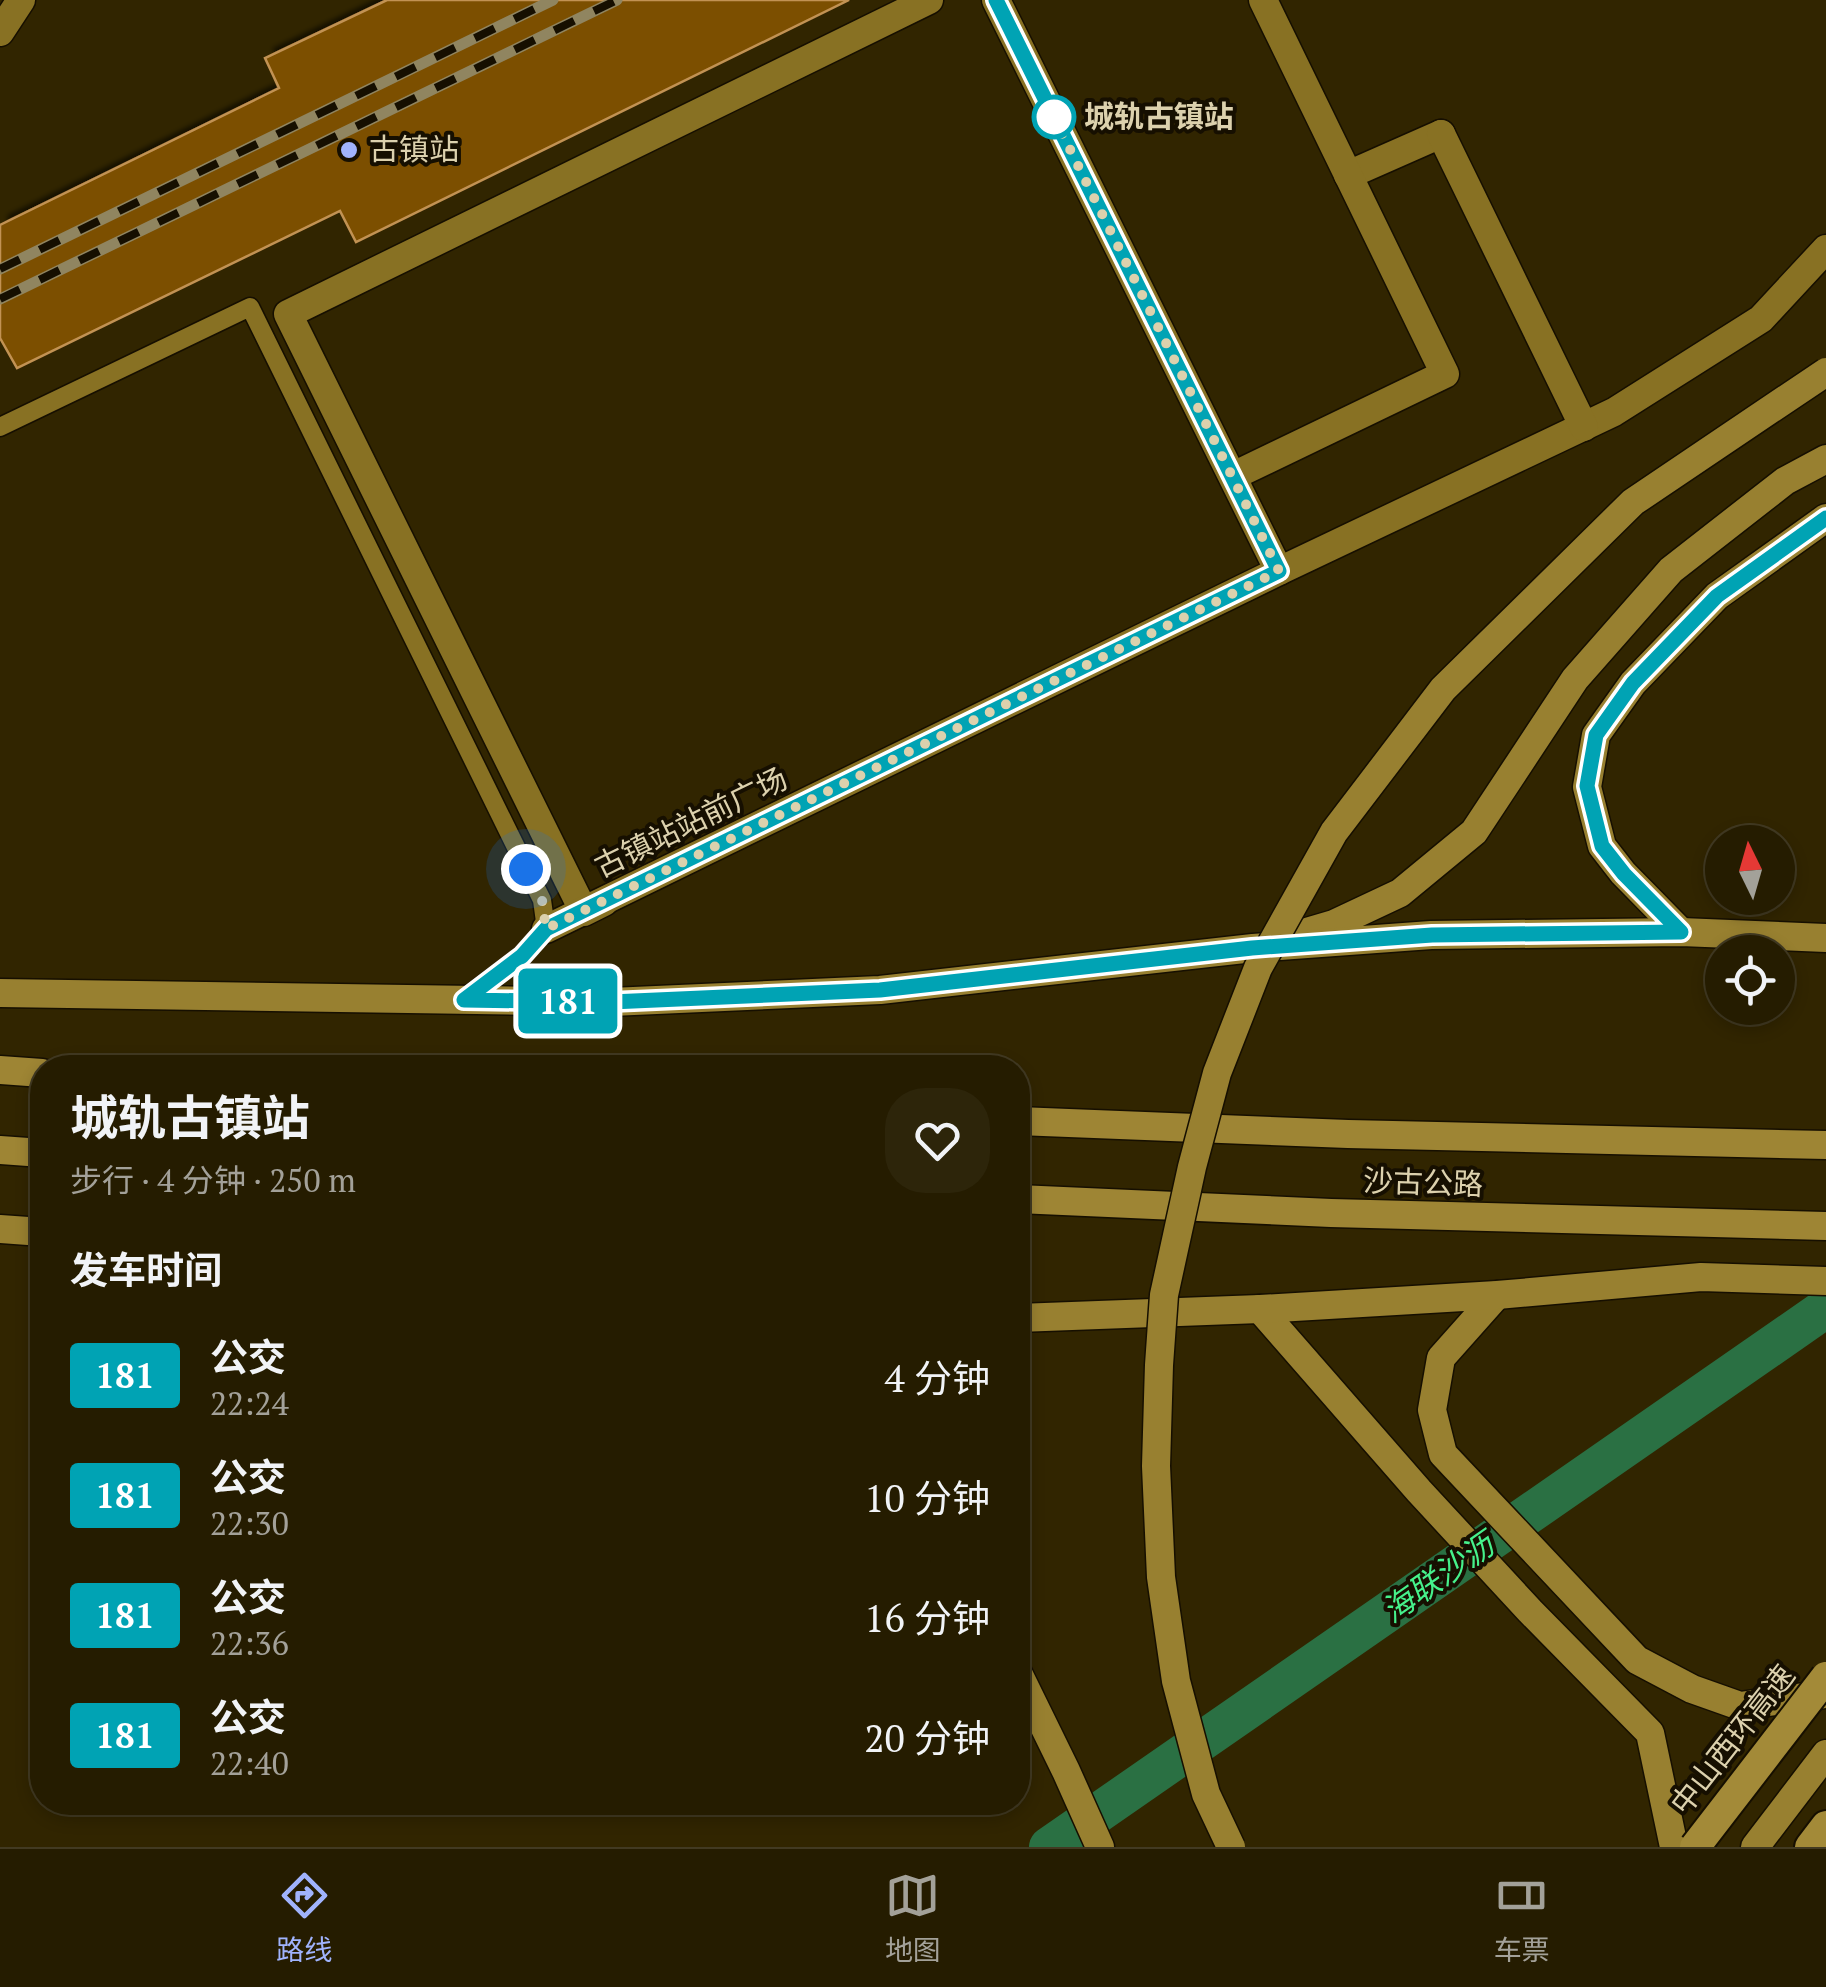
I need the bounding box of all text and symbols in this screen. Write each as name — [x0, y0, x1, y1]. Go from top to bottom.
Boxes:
marker: 城轨古镇站 — [1033, 96, 1075, 138]
place label: 城轨古镇站 — [1084, 96, 1234, 136]
place label: 古镇站 — [369, 129, 459, 169]
marker: 古镇站 — [338, 139, 360, 161]
street label: 古镇站站前广场 — [587, 758, 794, 886]
north arrow — [1705, 825, 1795, 915]
map controls — [1705, 825, 1795, 1025]
your location — [501, 844, 551, 894]
button: locate — [1705, 935, 1795, 1025]
line badge: 181 — [510, 968, 626, 1034]
text: 181 — [538, 978, 598, 1024]
text: 城轨古镇站 — [70, 1085, 310, 1149]
button: heart — [885, 1088, 990, 1193]
text: 步行 · 4 分钟 · 250 m — [70, 1159, 356, 1201]
street label: 沙古公路 — [1362, 1160, 1484, 1204]
text: 发车时间 — [70, 1245, 222, 1295]
text: 公交 — [210, 1332, 286, 1382]
text: 181 — [95, 1352, 155, 1398]
text: 4 分钟 — [885, 1353, 990, 1403]
text: 22:24 — [210, 1382, 289, 1424]
text: 公交 — [210, 1452, 286, 1502]
text: 181 — [95, 1472, 155, 1518]
text: 10 分钟 — [864, 1473, 990, 1523]
text: 22:30 — [210, 1502, 289, 1544]
water label: 海联沙沥 — [1373, 1520, 1506, 1631]
text: 公交 — [210, 1572, 286, 1622]
text: 181 — [95, 1592, 155, 1638]
text: 16 分钟 — [864, 1593, 990, 1643]
text: 22:36 — [210, 1622, 289, 1664]
street label: 中山西环高速 — [1661, 1656, 1803, 1823]
text: 公交 — [210, 1692, 286, 1742]
text: 181 — [95, 1712, 155, 1758]
text: 20 分钟 — [864, 1713, 990, 1763]
text: 22:40 — [210, 1742, 289, 1784]
tab: 路线 — [276, 1868, 332, 1968]
tab: 地图 — [885, 1868, 941, 1968]
tab: 车票 — [1494, 1868, 1550, 1968]

